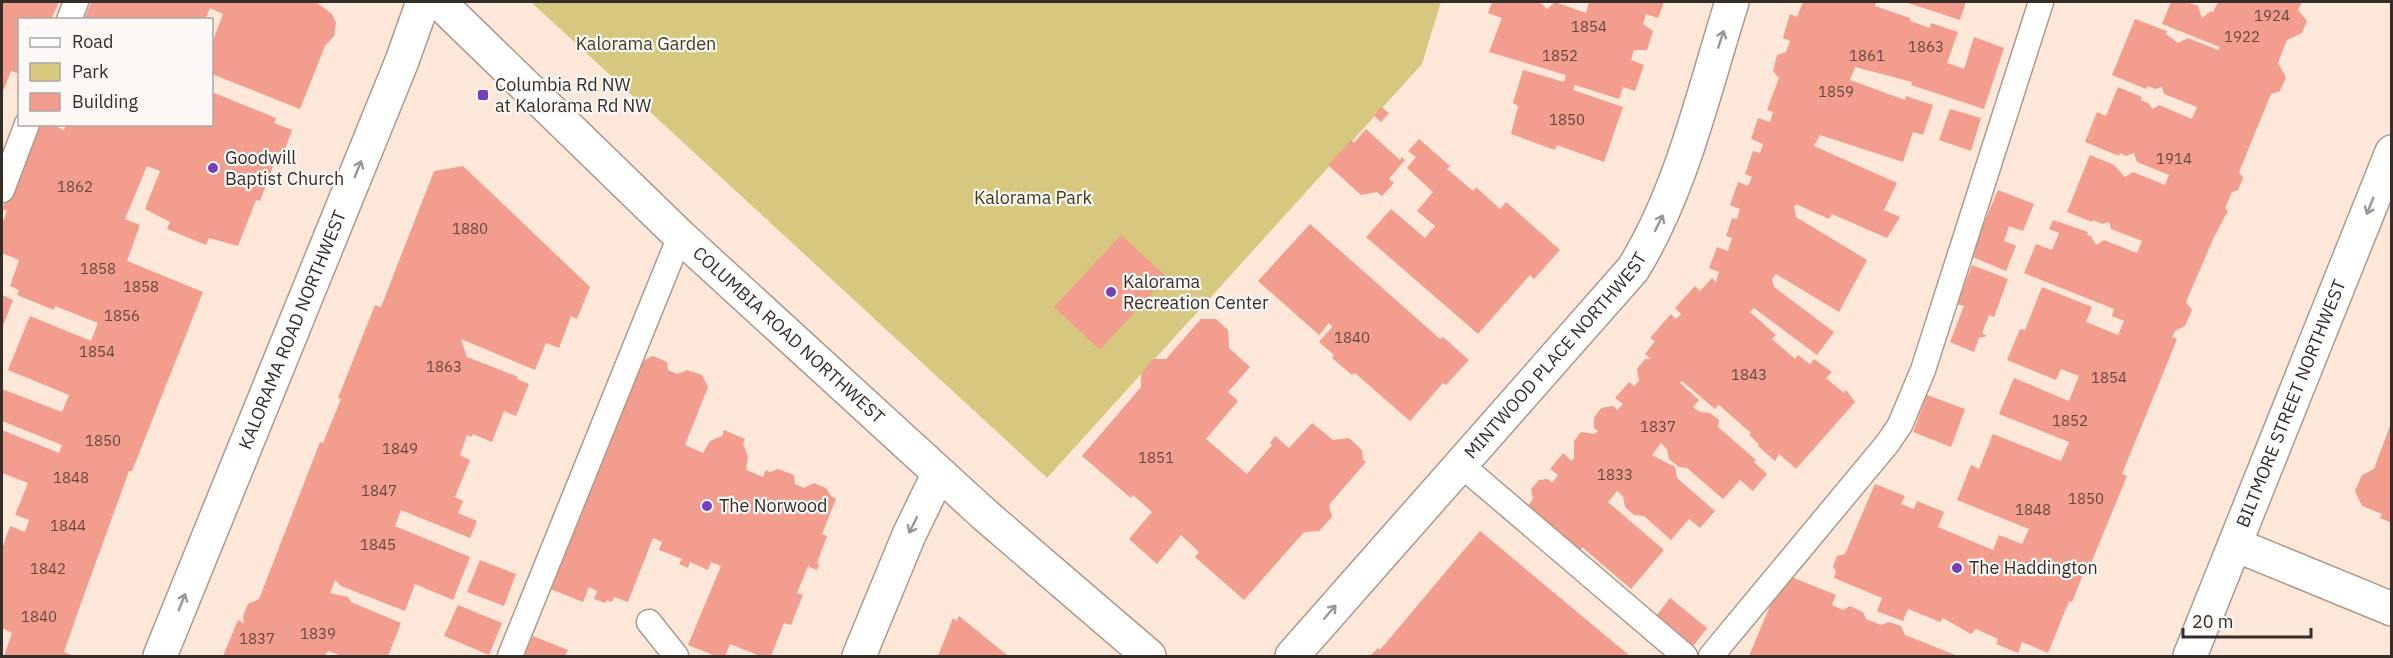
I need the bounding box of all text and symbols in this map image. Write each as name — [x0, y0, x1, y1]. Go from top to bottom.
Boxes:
house number: 1924 — [2254, 6, 2290, 25]
house number: 1854 — [1571, 17, 1607, 36]
legend — [18, 18, 213, 126]
house number: 1922 — [2224, 27, 2260, 46]
text: Road — [72, 30, 113, 53]
one-way arrow — [1716, 30, 1727, 49]
park label: Kalorama Garden — [576, 32, 716, 55]
house number: 1863 — [1908, 37, 1944, 56]
house number: 1852 — [1542, 46, 1578, 65]
house number: 1861 — [1849, 46, 1885, 65]
text: Park — [72, 60, 109, 83]
place label: Columbia Rd NW at Kalorama Rd NW — [495, 73, 651, 117]
house number: 1859 — [1818, 82, 1854, 101]
marker: Columbia Rd NW at Kalorama Rd NW — [476, 88, 490, 102]
text: Building — [72, 90, 139, 113]
house number: 1850 — [1549, 110, 1585, 129]
place label: Goodwill Baptist Church — [225, 146, 344, 190]
house number: 1914 — [2156, 149, 2192, 168]
one-way arrow — [353, 160, 364, 179]
marker: Goodwill Baptist Church — [206, 161, 220, 175]
house number: 1862 — [57, 177, 93, 196]
park label: Kalorama Park — [974, 186, 1092, 209]
one-way arrow — [2364, 197, 2375, 215]
street label: KALORAMA ROAD NORTHWEST — [233, 207, 351, 453]
one-way arrow — [1653, 215, 1665, 233]
house number: 1880 — [452, 219, 488, 238]
street label: COLUMBIA ROAD NORTHWEST — [688, 241, 890, 429]
street label: MINTWOOD PLACE NORTHWEST — [1459, 248, 1652, 463]
house number: 1858 — [80, 259, 116, 278]
place label: Kalorama Recreation Center — [1123, 270, 1269, 314]
street label: BILTMORE STREET NORTHWEST — [2231, 276, 2351, 531]
house number: 1858 — [123, 277, 159, 296]
marker: Kalorama Recreation Center — [1104, 285, 1118, 299]
house number: 1856 — [104, 306, 140, 325]
house number: 1840 — [1334, 328, 1370, 347]
house number: 1854 — [79, 342, 115, 361]
house number: 1863 — [426, 357, 462, 376]
house number: 1843 — [1731, 365, 1767, 384]
house number: 1854 — [2091, 368, 2127, 387]
house number: 1852 — [2052, 411, 2088, 430]
house number: 1837 — [1640, 417, 1676, 436]
house number: 1850 — [85, 431, 121, 450]
house number: 1849 — [382, 439, 418, 458]
house number: 1851 — [1138, 448, 1174, 467]
house number: 1833 — [1597, 465, 1633, 484]
house number: 1848 — [53, 468, 89, 487]
house number: 1847 — [361, 481, 397, 500]
house number: 1850 — [2068, 489, 2104, 508]
place label: The Norwood — [719, 494, 828, 517]
marker: The Norwood — [700, 499, 714, 513]
house number: 1848 — [2015, 500, 2051, 519]
house number: 1844 — [50, 516, 86, 535]
one-way arrow — [907, 516, 919, 534]
house number: 1845 — [360, 535, 396, 554]
place label: The Haddington — [1969, 556, 2098, 579]
house number: 1842 — [30, 559, 66, 578]
marker: The Haddington — [1950, 561, 1964, 575]
one-way arrow — [177, 594, 188, 612]
scale bar — [2183, 601, 2310, 639]
one-way arrow — [1323, 605, 1337, 620]
house number: 1840 — [21, 607, 57, 626]
text: 20 m — [2192, 610, 2234, 633]
house number: 1839 — [300, 624, 336, 643]
house number: 1837 — [239, 629, 275, 648]

